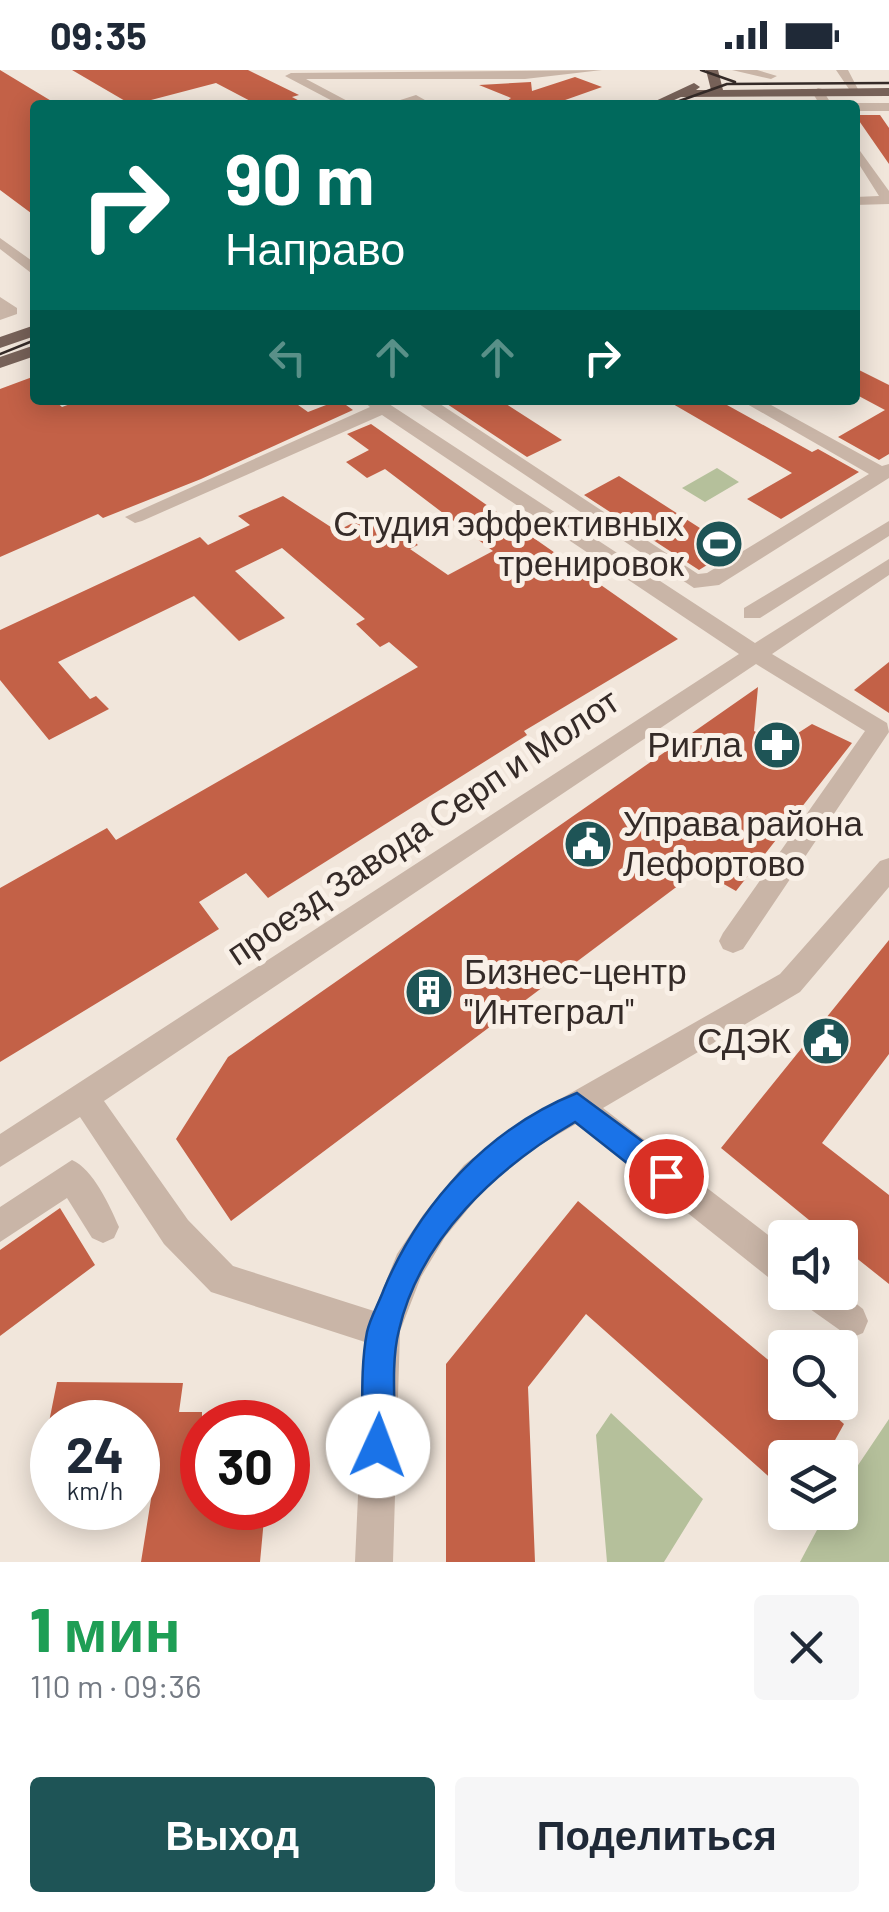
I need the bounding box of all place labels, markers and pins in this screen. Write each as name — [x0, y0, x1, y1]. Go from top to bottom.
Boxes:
place label: Студия эффективных тренировок — [333, 501, 685, 583]
sports icon: Студия эффективных тренировок — [693, 518, 745, 570]
pharmacy icon: Ригла — [751, 719, 803, 771]
place label: Ригла — [647, 722, 743, 764]
place label: Управа района Лефортово — [623, 801, 863, 883]
public building icon: Управа района Лефортово — [562, 818, 614, 870]
place label: Бизнес-центр "Интеграл" — [464, 949, 687, 1031]
building icon: Бизнес-центр "Интеграл" — [403, 966, 455, 1018]
public building icon: СДЭК — [800, 1015, 852, 1067]
place label: СДЭК — [697, 1018, 792, 1060]
pin — [624, 1134, 709, 1219]

